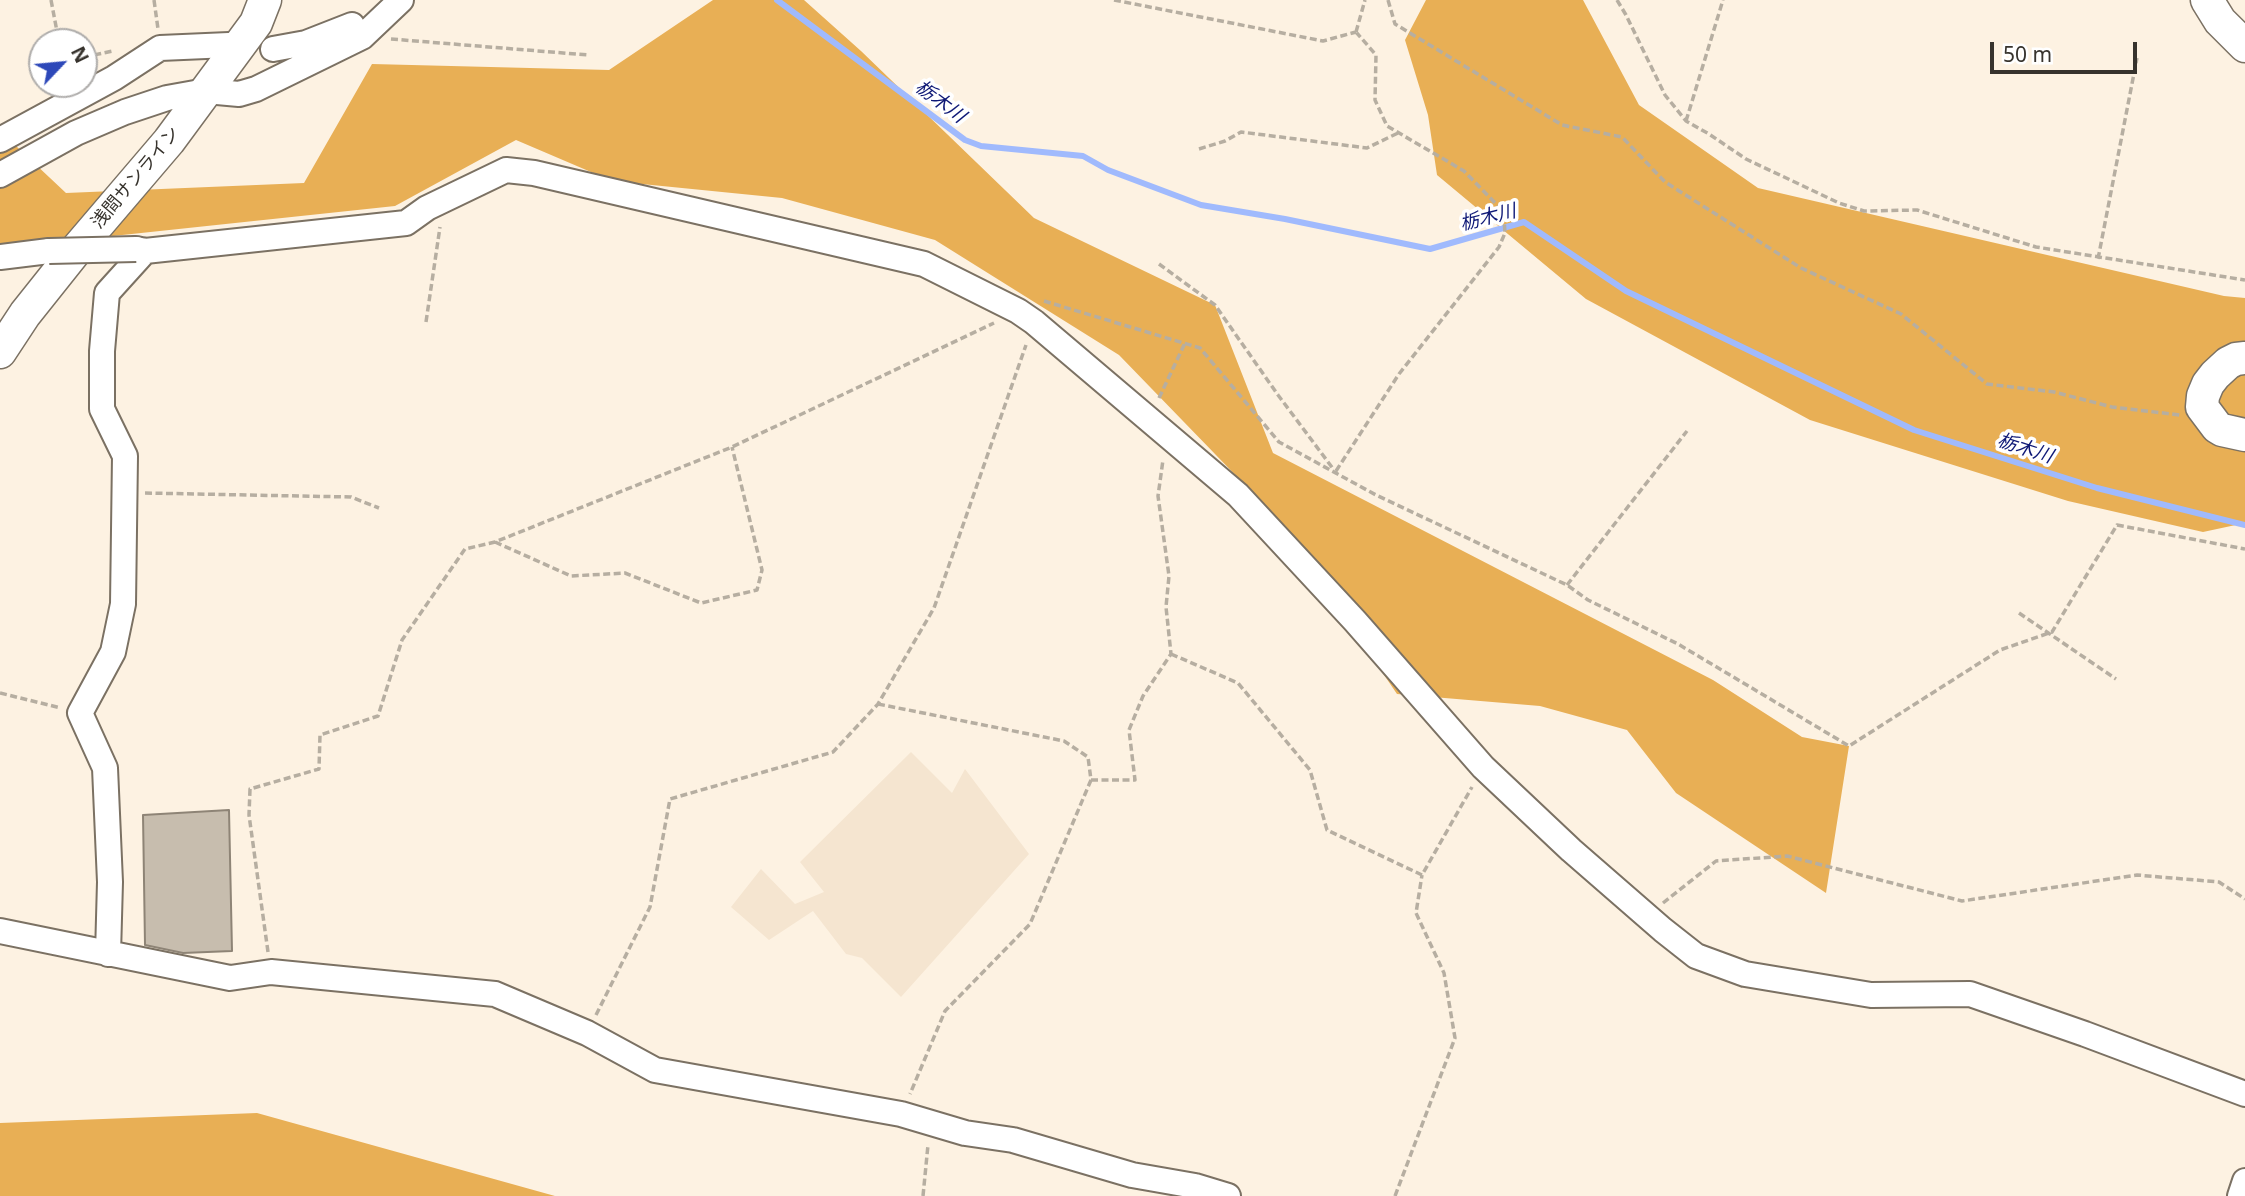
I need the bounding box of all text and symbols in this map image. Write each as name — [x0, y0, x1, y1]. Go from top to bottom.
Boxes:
north arrow — [28, 28, 98, 98]
scale bar — [1993, 28, 2140, 72]
text: 50 m — [2003, 40, 2052, 68]
text: N — [65, 42, 95, 67]
water label: 栃木川 — [910, 76, 970, 128]
street label: 浅間サンライン — [87, 123, 185, 233]
water label: 栃木川 — [1458, 200, 1518, 236]
water label: 栃木川 — [1994, 429, 2056, 469]

